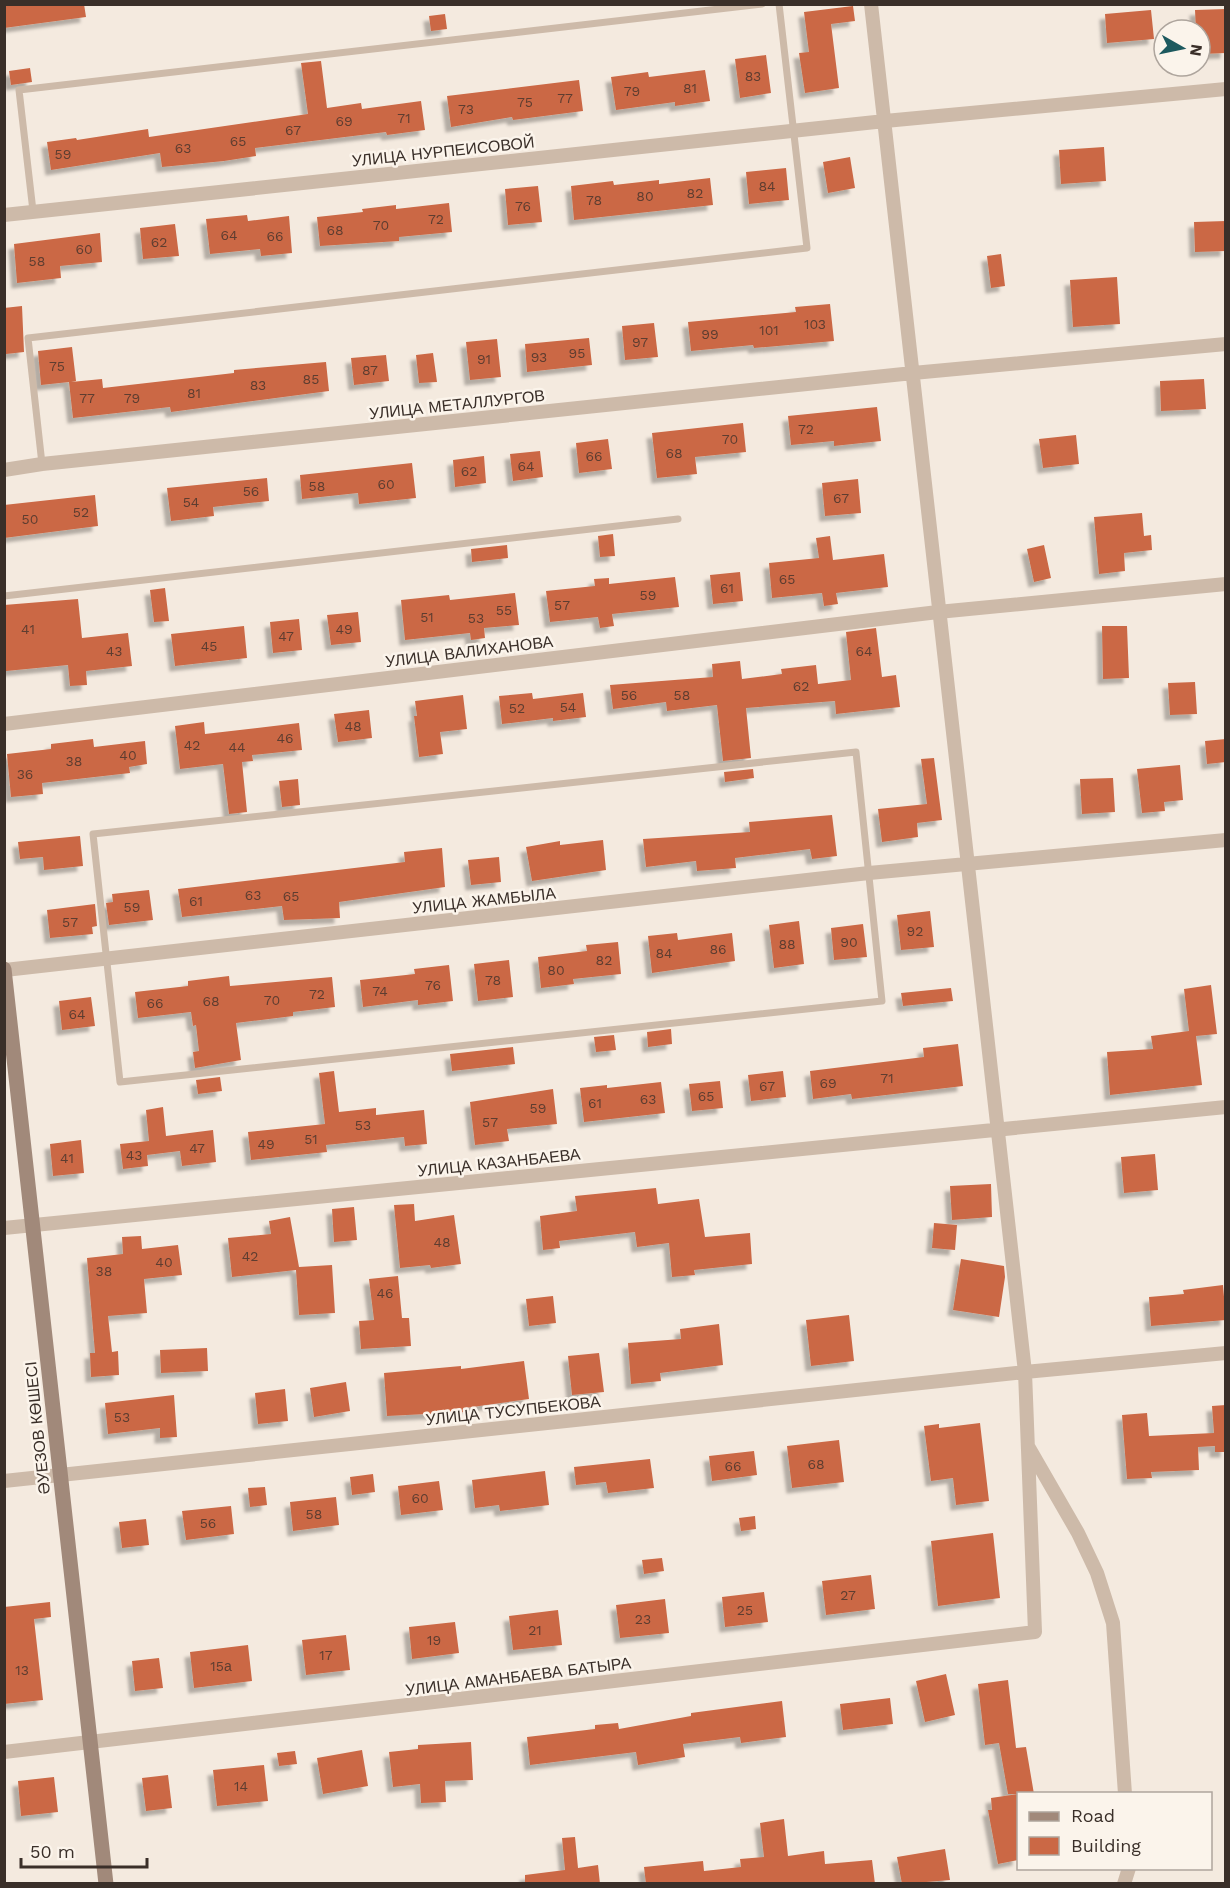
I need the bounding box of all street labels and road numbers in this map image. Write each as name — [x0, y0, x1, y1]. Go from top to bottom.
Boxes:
street label: УЛИЦА НУРПЕИСОВОЙ — [351, 132, 535, 171]
street label: УЛИЦА МЕТАЛЛУРГОВ — [368, 386, 546, 423]
street label: УЛИЦА ВАЛИХАНОВА — [384, 632, 554, 671]
street label: УЛИЦА ЖАМБЫЛА — [411, 883, 557, 917]
street label: УЛИЦА КАЗАНБАЕВА — [417, 1144, 582, 1180]
street label: ӘУЕЗОВ КӨШЕСІ — [21, 1360, 54, 1495]
street label: УЛИЦА ТУСУПБЕКОВА — [425, 1392, 602, 1429]
street label: УЛИЦА АМАНБАЕВА БАТЫРА — [404, 1653, 632, 1700]

